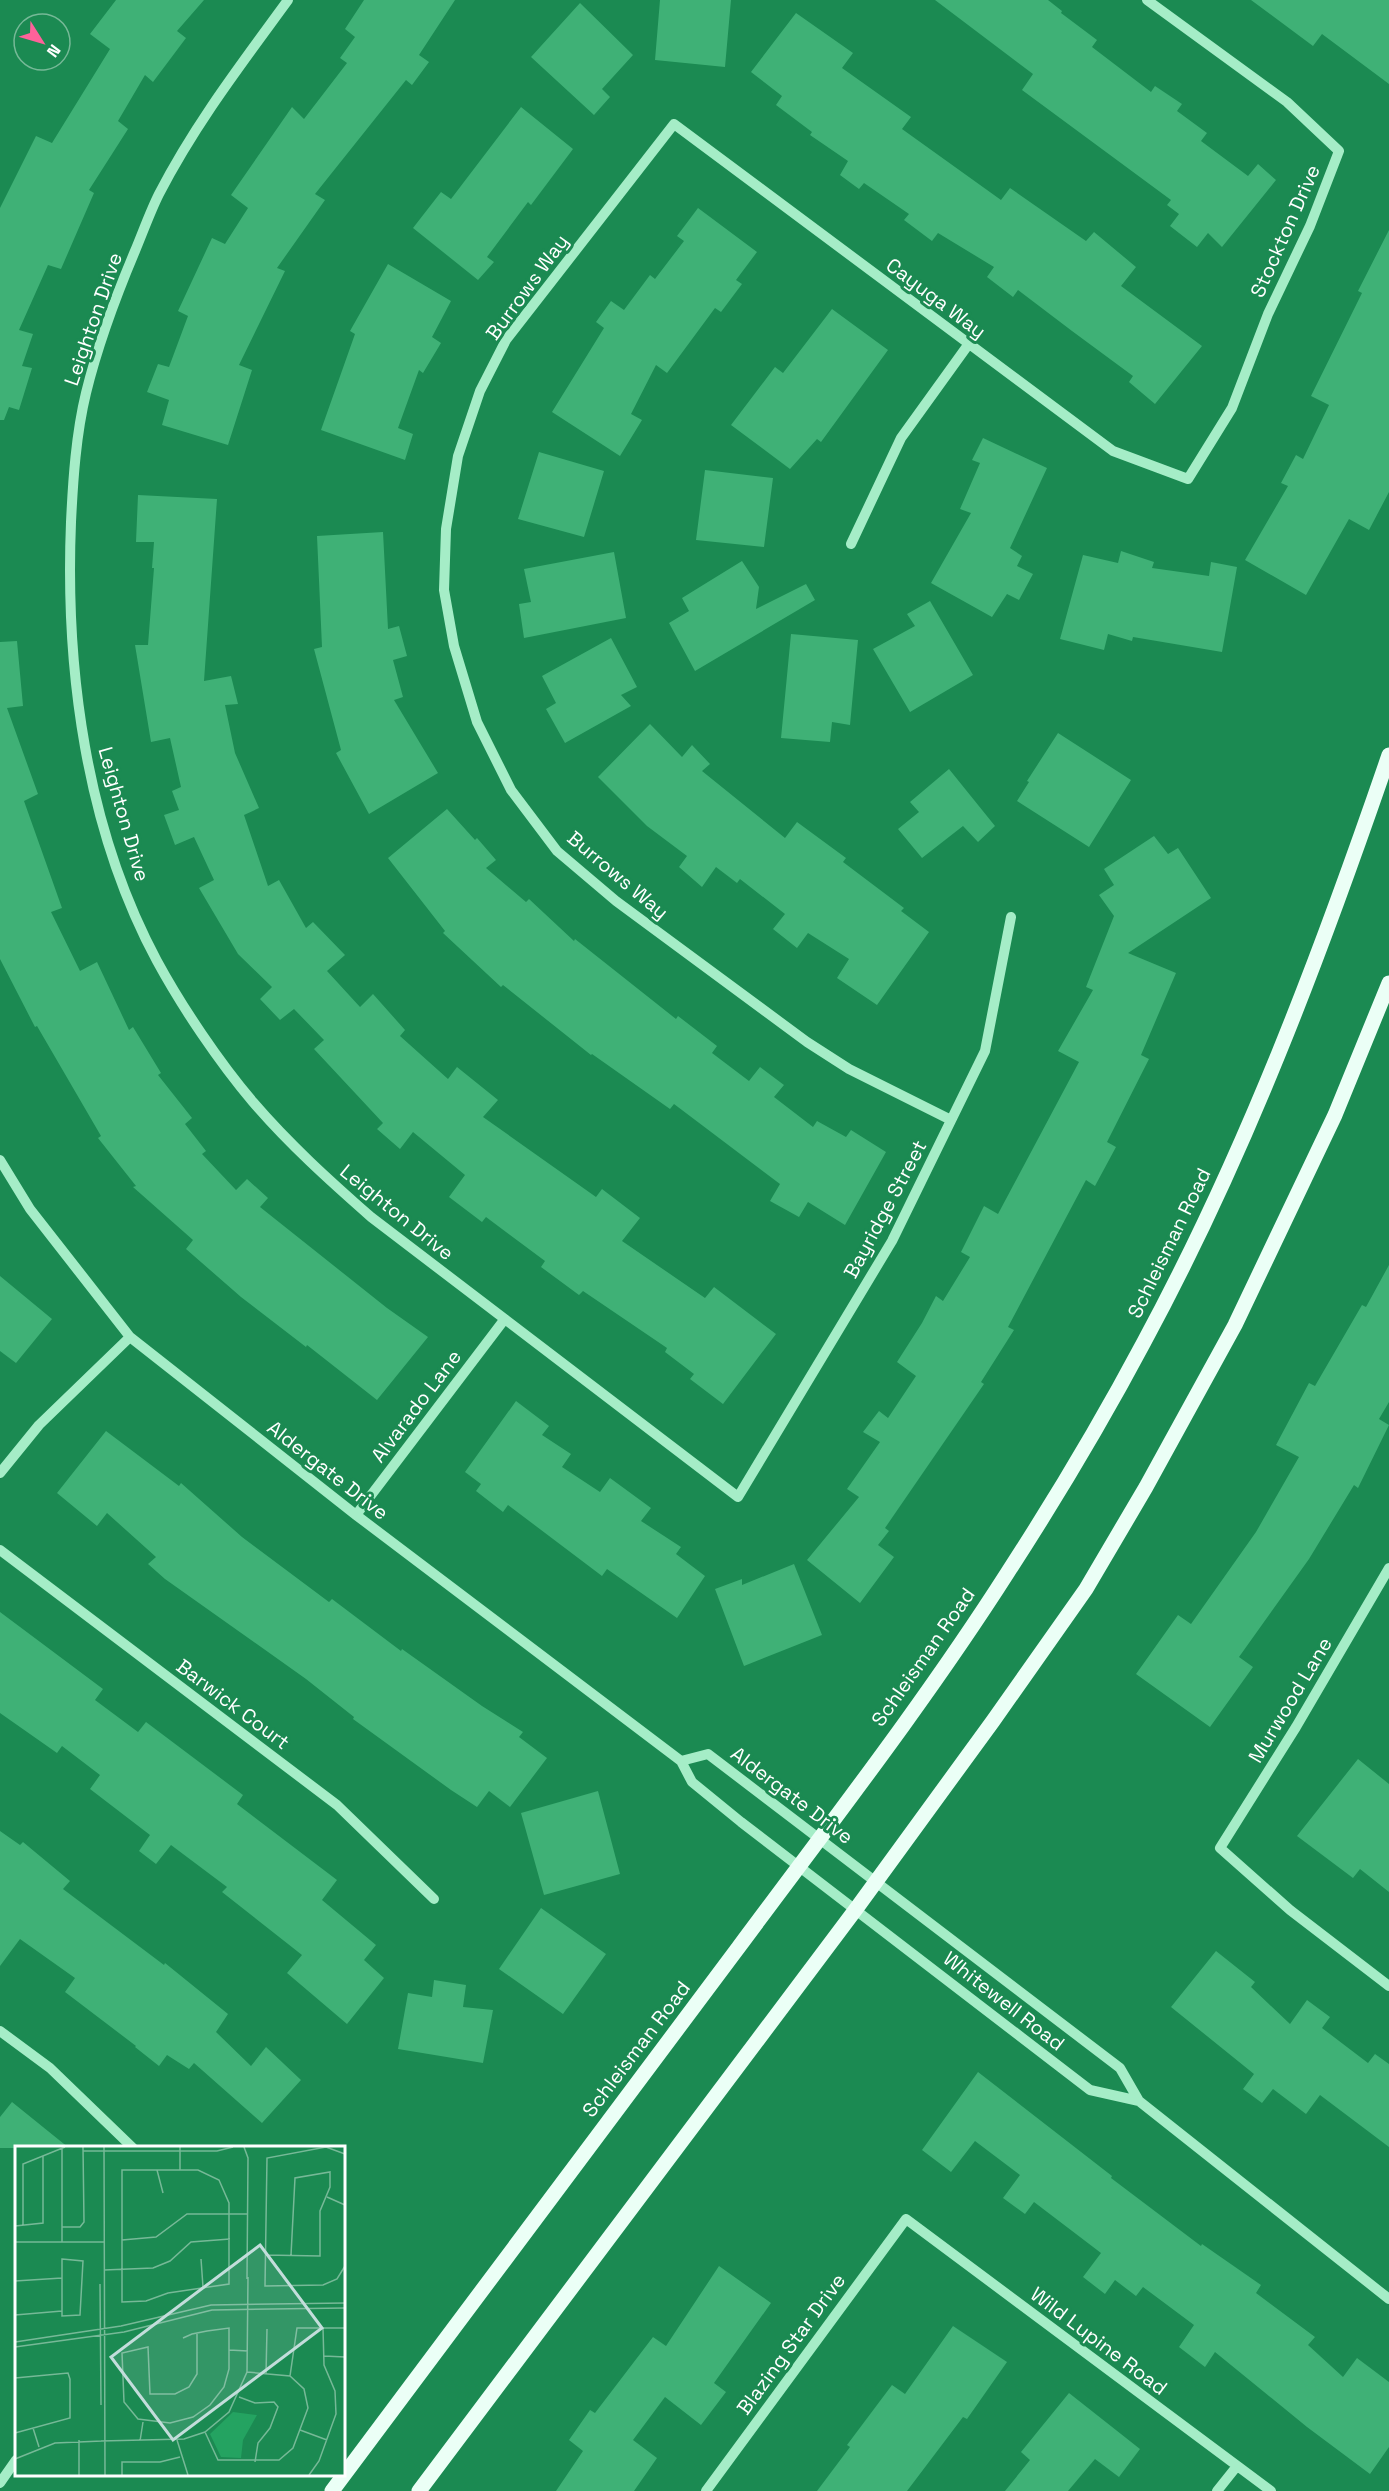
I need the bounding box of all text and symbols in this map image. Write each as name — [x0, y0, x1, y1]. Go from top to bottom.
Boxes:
north arrow — [12, 12, 72, 72]
text: N — [42, 40, 65, 61]
street label: Stockton Drive — [1244, 161, 1326, 301]
street label: Burrows Way — [480, 229, 574, 345]
street label: Leighton Drive — [58, 249, 128, 389]
street label: Cayuga Way — [881, 252, 991, 344]
street label: Leighton Drive — [92, 744, 156, 884]
street label: Burrows Way — [562, 825, 674, 925]
street label: Bayridge Street — [838, 1135, 932, 1283]
street label: Leighton Drive — [335, 1158, 459, 1266]
street label: Schleisman Road — [1121, 1164, 1217, 1322]
street label: Alvarado Lane — [365, 1344, 467, 1468]
street label: Aldergate Drive — [262, 1415, 394, 1525]
street label: Schleisman Road — [865, 1582, 981, 1732]
street label: Murwood Lane — [1242, 1632, 1338, 1768]
street label: Barwick Court — [171, 1653, 295, 1755]
street label: Aldergate Drive — [726, 1740, 858, 1850]
street label: Whitewell Road — [938, 1946, 1070, 2056]
street label: Schleisman Road — [576, 1976, 696, 2122]
inset map — [15, 2146, 345, 2476]
street label: Blazing Star Drive — [731, 2268, 851, 2420]
street label: Wild Lupine Road — [1025, 2281, 1173, 2401]

